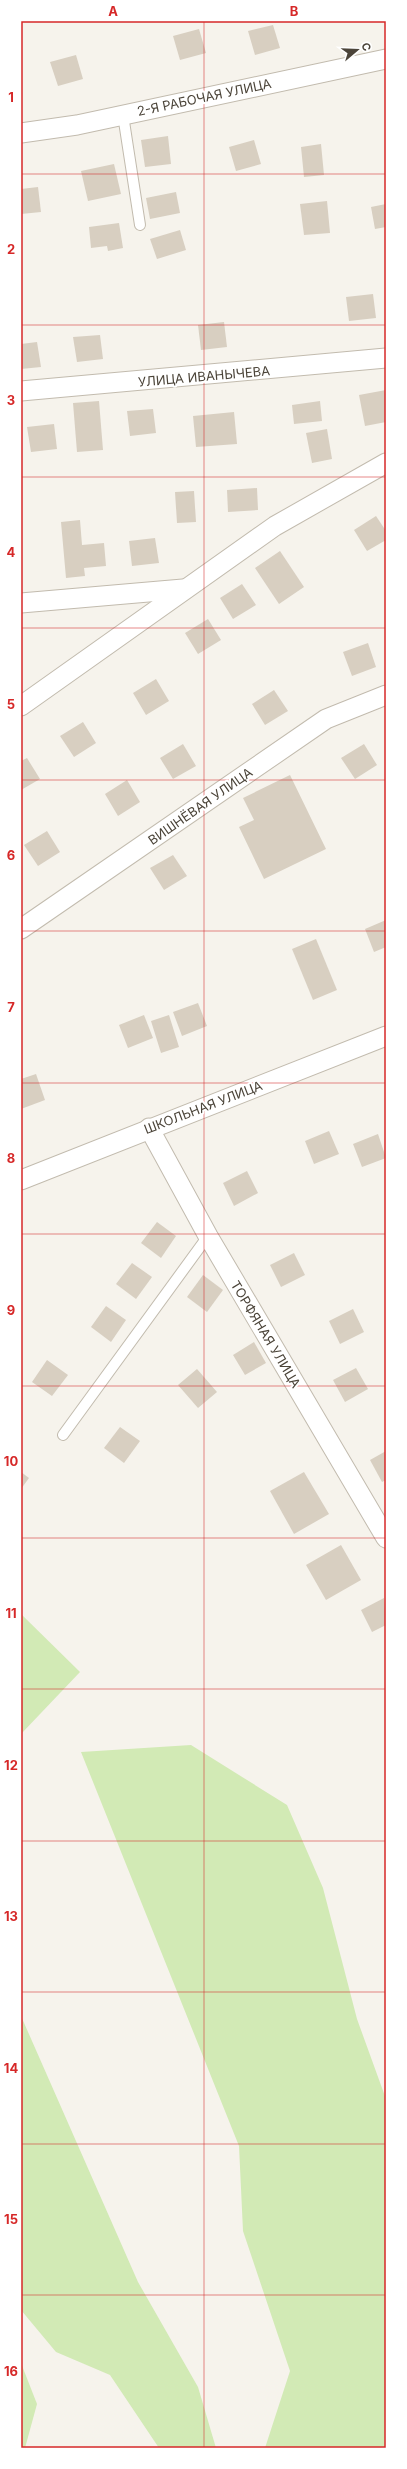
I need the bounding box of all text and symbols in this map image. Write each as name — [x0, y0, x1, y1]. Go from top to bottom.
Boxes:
text: A — [108, 3, 118, 19]
text: B — [290, 3, 299, 19]
north arrow — [337, 30, 377, 70]
text: С — [359, 41, 374, 53]
street label: 2-Я РАБОЧАЯ УЛИЦА — [135, 75, 273, 119]
text: 1 — [8, 89, 14, 105]
text: 2 — [7, 241, 15, 257]
street label: УЛИЦА ИВАНЫЧЕВА — [137, 362, 271, 390]
text: 3 — [7, 392, 15, 408]
text: 4 — [7, 544, 16, 560]
text: 5 — [7, 696, 15, 712]
street label: ВИШНЁВАЯ УЛИЦА — [145, 764, 255, 848]
text: 6 — [7, 847, 15, 863]
text: 7 — [7, 999, 15, 1015]
street label: ШКОЛЬНАЯ УЛИЦА — [142, 1077, 264, 1137]
text: 8 — [7, 1150, 15, 1166]
street label: ТОРФЯНАЯ УЛИЦА — [228, 1278, 304, 1390]
text: 9 — [7, 1302, 15, 1318]
text: 10 — [4, 1453, 18, 1469]
text: 11 — [5, 1605, 17, 1621]
text: 12 — [4, 1757, 18, 1773]
text: 13 — [4, 1908, 18, 1924]
text: 14 — [4, 2060, 18, 2076]
text: 15 — [4, 2211, 18, 2227]
text: 16 — [4, 2363, 18, 2379]

